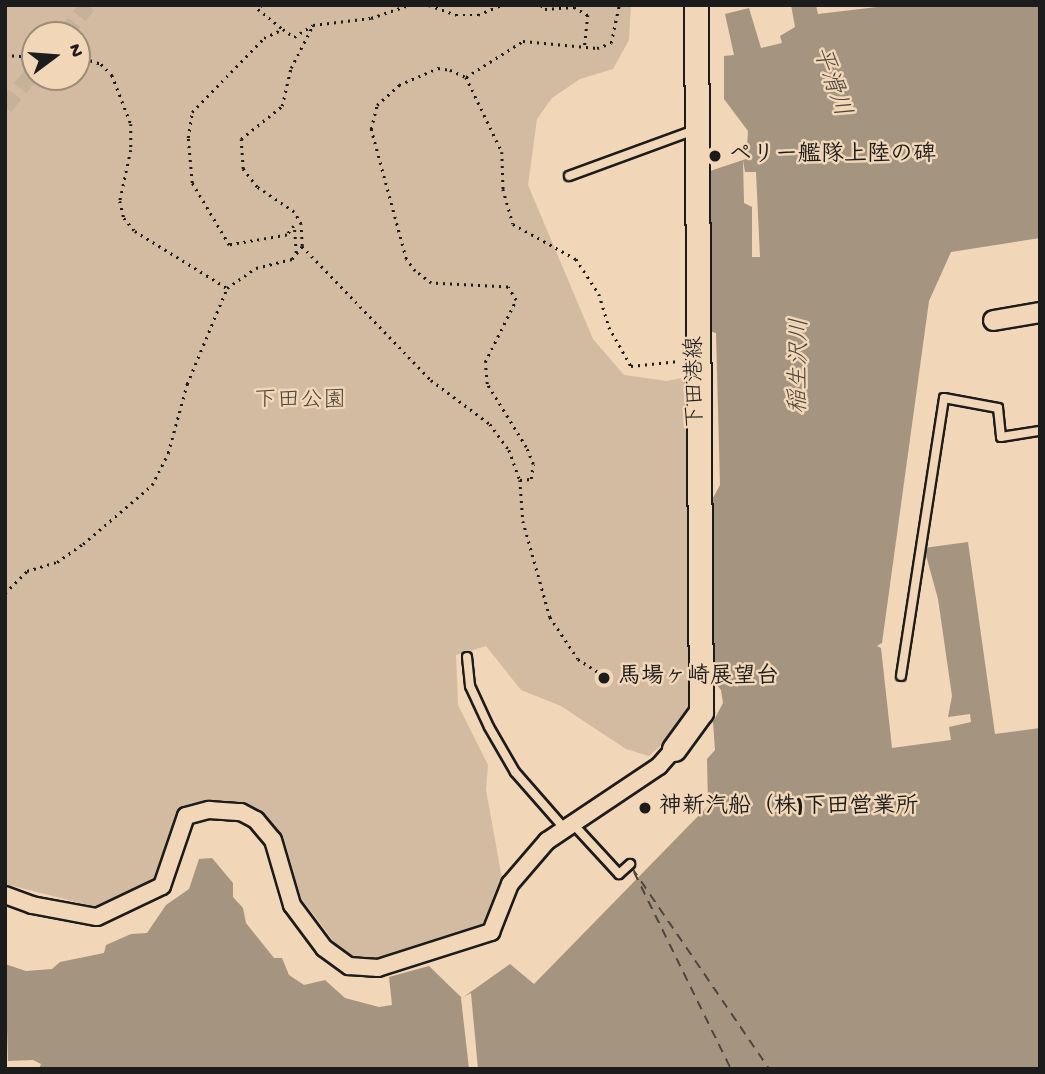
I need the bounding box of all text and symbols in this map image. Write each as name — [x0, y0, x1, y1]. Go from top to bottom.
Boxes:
north arrow — [21, 21, 91, 91]
text: N — [62, 41, 88, 60]
water label: 平滑川 — [805, 43, 855, 121]
place label: ペリー艦隊上陸の碑 — [729, 142, 936, 170]
marker: ペリー艦隊上陸の碑 — [707, 148, 723, 164]
water label: 稲生沢川 — [786, 318, 816, 414]
street label: 下田港線 — [682, 336, 712, 428]
park label: 下田公園 — [254, 388, 346, 416]
place label: 馬場ヶ崎展望台 — [618, 664, 779, 692]
marker: 馬場ヶ崎展望台 — [596, 670, 612, 686]
place label: 神新汽船（株)下田営業所 — [659, 794, 919, 822]
marker: 神新汽船（株)下田営業所 — [637, 800, 653, 816]

